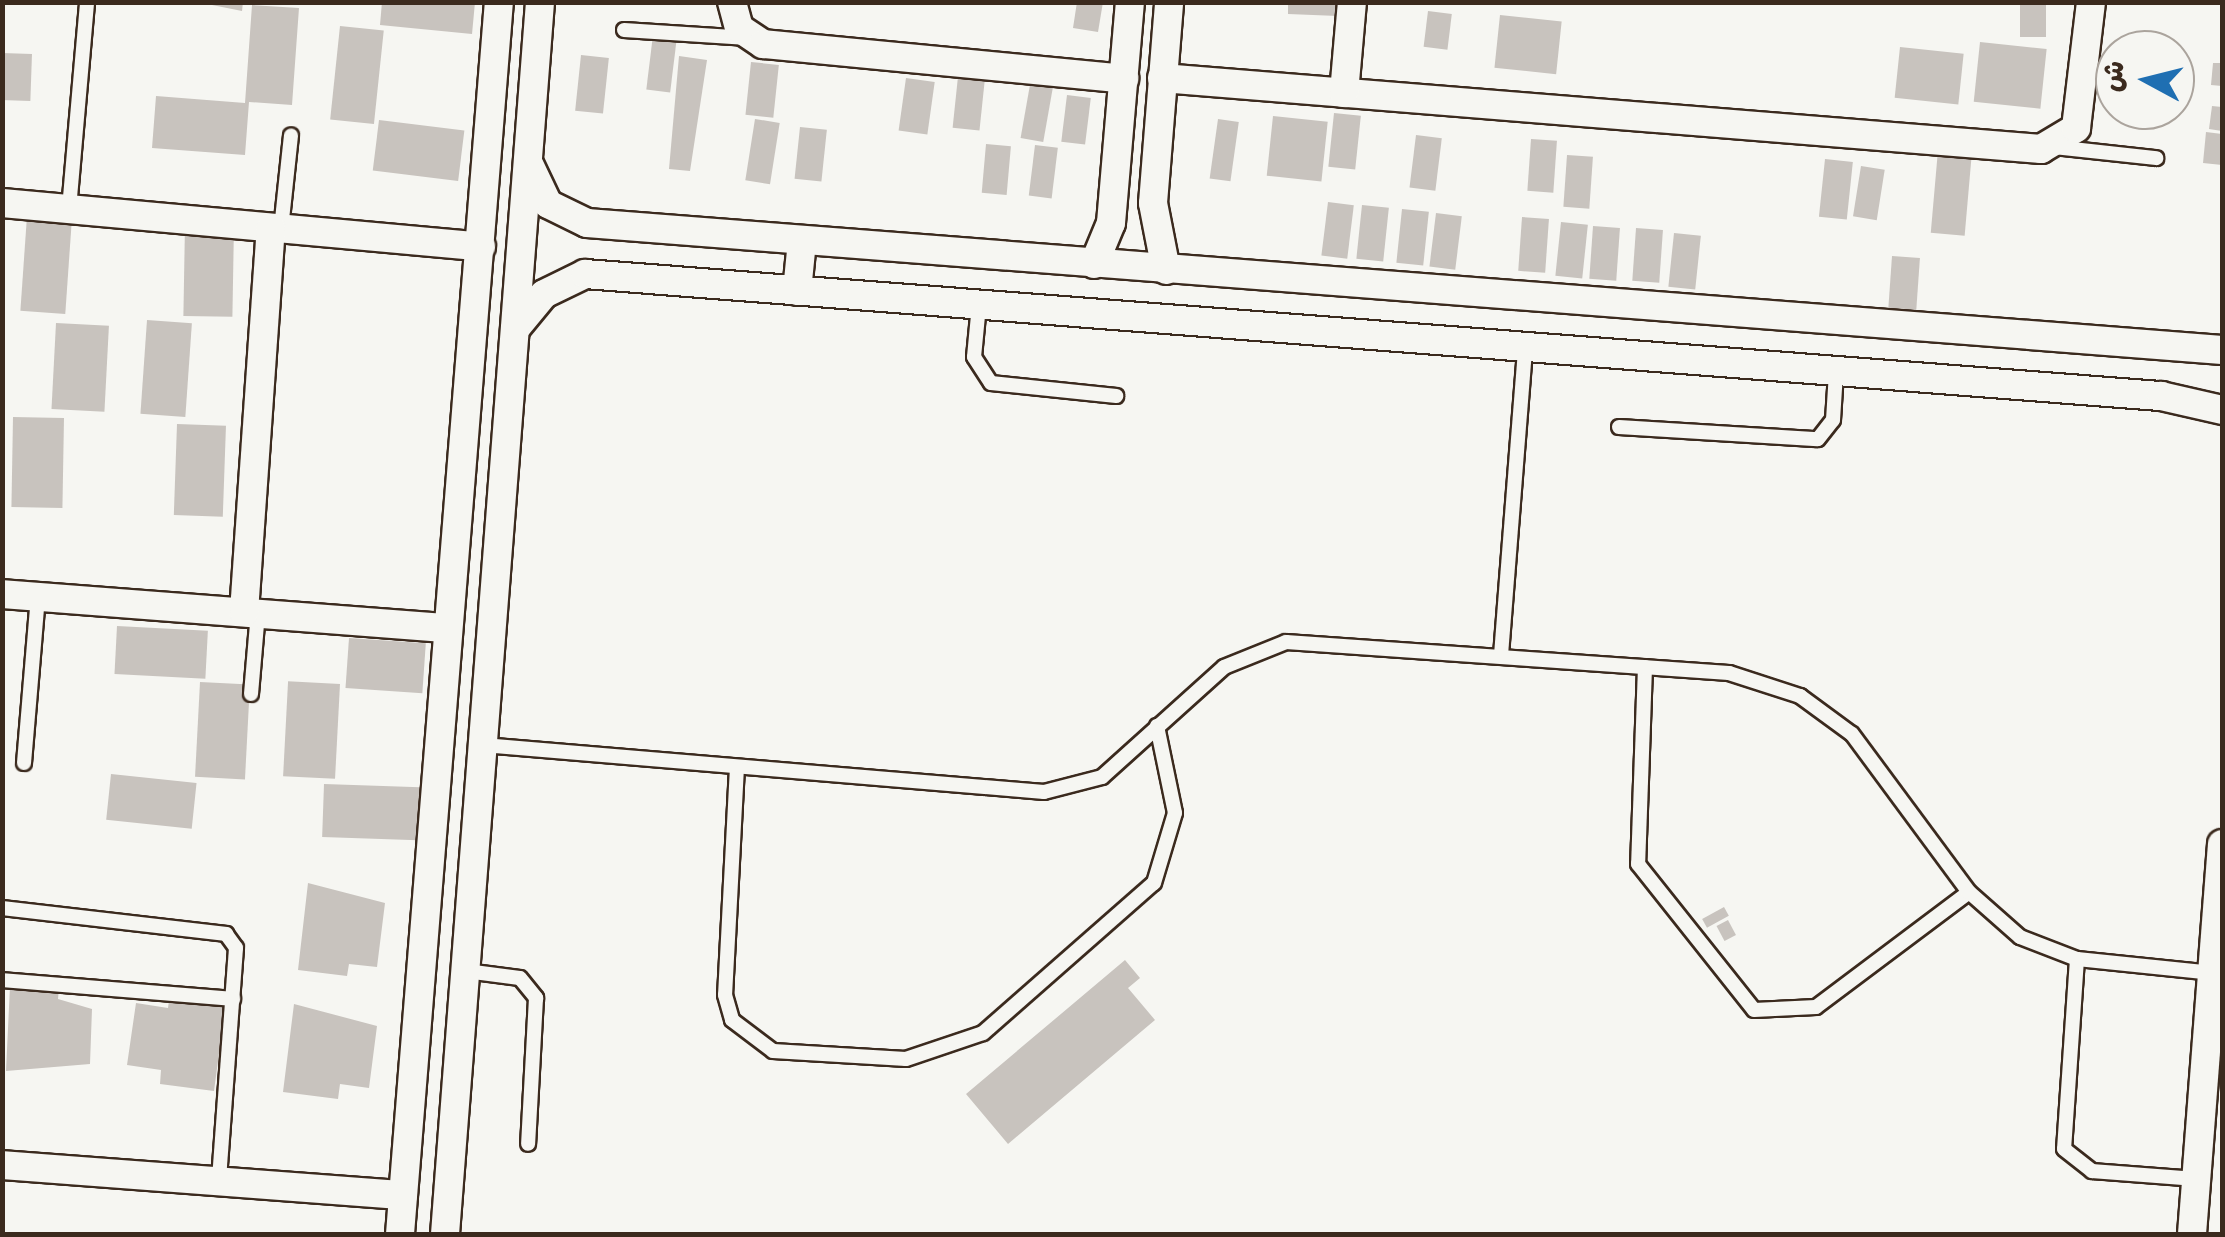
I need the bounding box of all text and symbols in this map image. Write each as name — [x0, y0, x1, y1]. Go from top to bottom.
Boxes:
north arrow — [2095, 30, 2195, 130]
text: ش — [2098, 59, 2135, 94]

